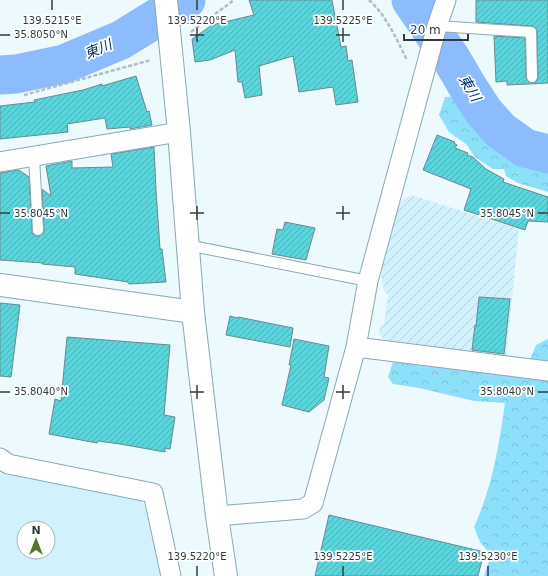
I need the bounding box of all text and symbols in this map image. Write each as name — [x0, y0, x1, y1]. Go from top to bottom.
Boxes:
text: 139.5215°E — [22, 15, 82, 26]
text: 139.5220°E — [167, 15, 227, 26]
text: 139.5225°E — [313, 15, 373, 26]
scale bar — [404, 16, 468, 42]
text: 20 m — [410, 23, 441, 37]
text: 35.8050°N — [14, 29, 68, 40]
water label: 東川 — [82, 35, 116, 62]
water label: 東川 — [456, 72, 485, 106]
text: 35.8045°N — [14, 208, 68, 219]
text: 35.8045°N — [480, 208, 534, 219]
text: 35.8040°N — [14, 386, 68, 397]
text: 35.8040°N — [480, 386, 534, 397]
north arrow — [16, 520, 56, 560]
text: N — [31, 524, 41, 537]
text: 139.5220°E — [167, 551, 227, 562]
text: 139.5225°E — [313, 551, 373, 562]
text: 139.5230°E — [458, 551, 518, 562]

